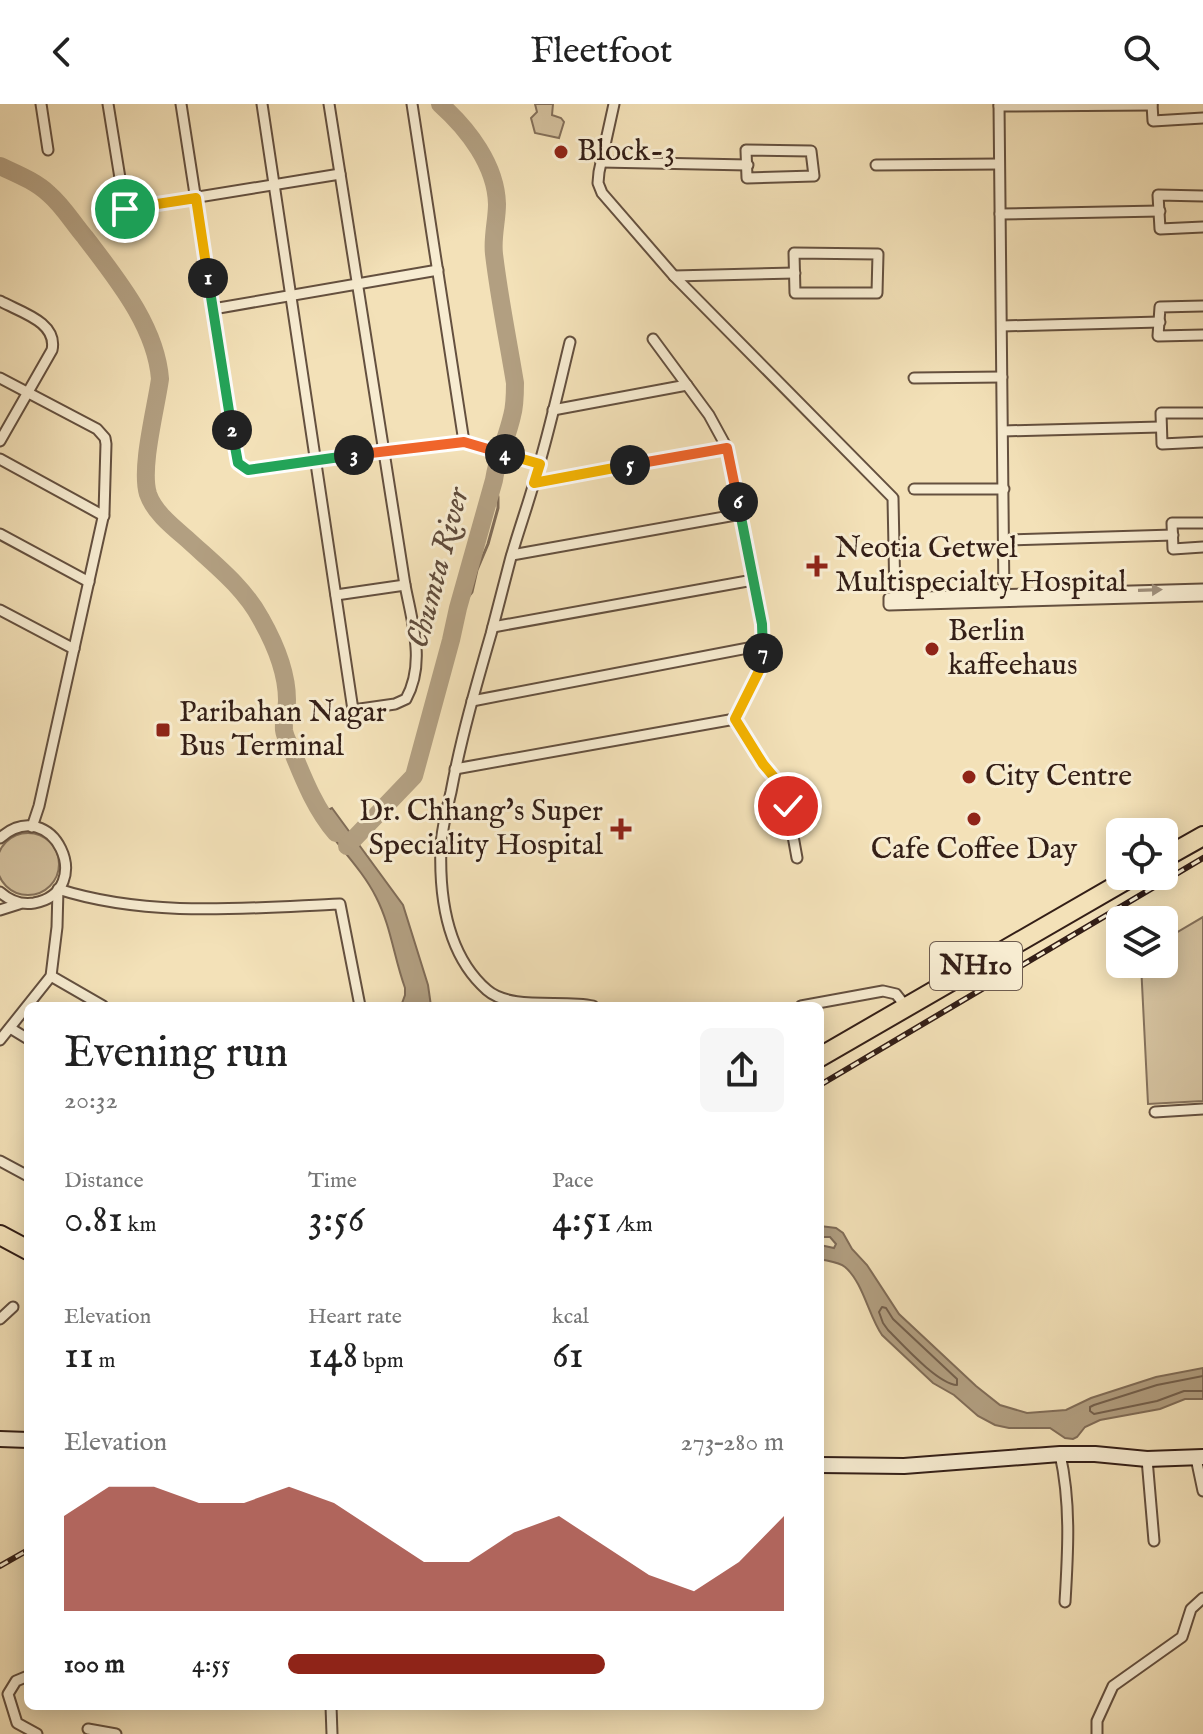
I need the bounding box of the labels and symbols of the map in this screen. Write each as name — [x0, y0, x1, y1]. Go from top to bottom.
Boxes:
place label: Block-3 — [577, 133, 675, 171]
marker: Block-3 — [552, 143, 570, 161]
pin — [91, 175, 159, 243]
pin: 1 — [188, 258, 228, 298]
pin: 2 — [212, 410, 252, 450]
pin: 4 — [485, 434, 525, 474]
pin: 3 — [334, 435, 374, 475]
pin: 5 — [610, 445, 650, 485]
water label: Chumta River — [398, 481, 481, 653]
pin: 6 — [718, 482, 758, 522]
place label: Neotia Getwel Multispecialty Hospital — [835, 530, 1128, 602]
marker: Neotia Getwel Multispecialty Hospital — [806, 555, 828, 577]
one-way arrow — [1138, 584, 1163, 597]
place label: Berlin kaffeehaus — [948, 613, 1077, 685]
pin: 7 — [743, 633, 783, 673]
marker: Berlin kaffeehaus — [923, 640, 941, 658]
place label: Paribahan Nagar Bus Terminal — [179, 694, 387, 766]
marker: Paribahan Nagar Bus Terminal — [154, 721, 172, 739]
place label: City Centre — [985, 758, 1132, 796]
marker: City Centre — [960, 768, 978, 786]
pin — [754, 772, 822, 840]
place label: Dr. Chhang's Super Speciality Hospital — [359, 793, 604, 865]
marker: Cafe Coffee Day — [965, 810, 983, 828]
marker: Dr. Chhang's Super Speciality Hospital — [610, 818, 632, 840]
place label: Cafe Coffee Day — [871, 831, 1078, 869]
road number: NH10 — [930, 942, 1022, 990]

